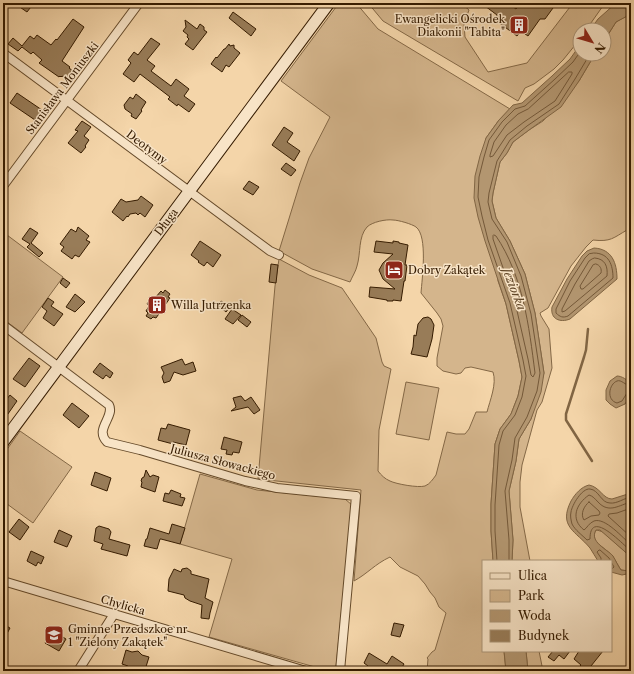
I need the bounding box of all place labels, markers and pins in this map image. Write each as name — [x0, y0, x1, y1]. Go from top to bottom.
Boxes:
place label: Ewangelicki Ośrodek Diakonii "Tabita" — [395, 12, 506, 39]
building icon: Ewangelicki Ośrodek Diakonii "Tabita" — [508, 14, 530, 36]
hotel icon: Dobry Zakątek — [383, 259, 405, 281]
place label: Dobry Zakątek — [408, 263, 486, 277]
building icon: Willa Jutrzenka — [146, 294, 168, 316]
place label: Willa Jutrzenka — [170, 298, 251, 312]
place label: Gminne Przedszkoe nr 1 "Zielony Zakątek" — [68, 622, 188, 649]
school or university icon: Gminne Przedszkoe nr 1 "Zielony Zakątek" — [43, 624, 65, 646]

